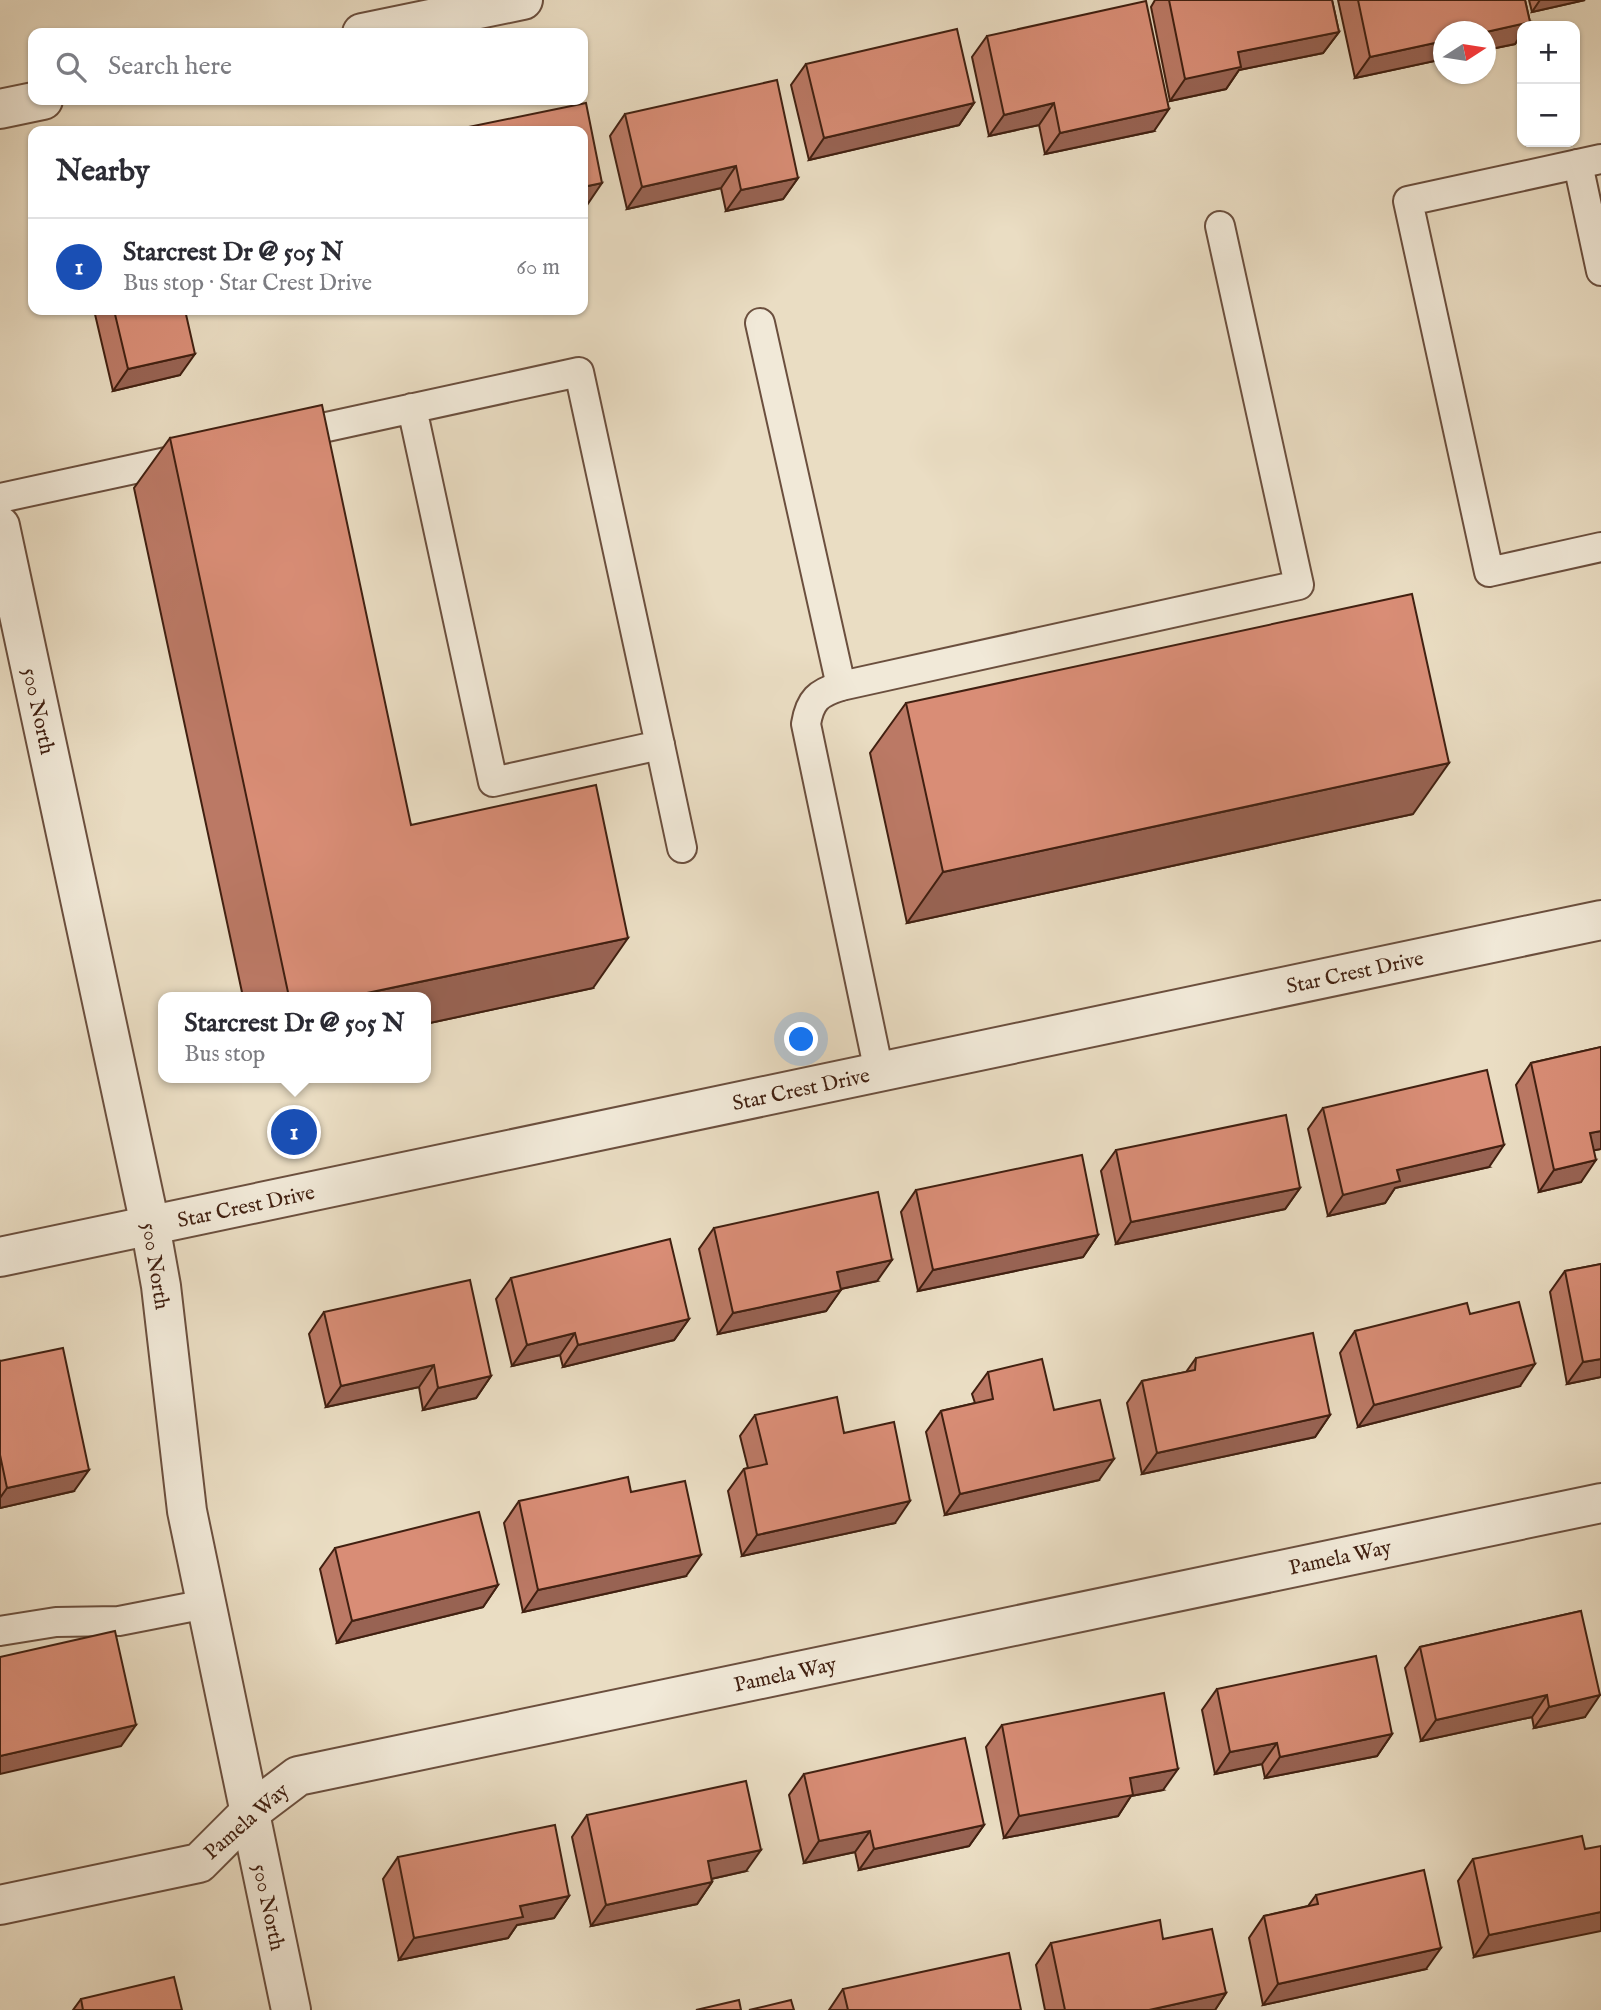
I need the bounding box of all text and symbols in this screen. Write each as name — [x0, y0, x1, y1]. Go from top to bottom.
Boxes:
north arrow — [1433, 21, 1496, 84]
map controls — [1517, 21, 1580, 147]
button: + — [1517, 21, 1580, 84]
search box — [28, 28, 588, 105]
icon: search — [52, 48, 90, 86]
text: Search here — [108, 50, 232, 83]
button: − — [1517, 84, 1580, 147]
text: Nearby — [56, 153, 149, 191]
text: Starcrest Dr @ 505 N — [123, 236, 343, 269]
text: 1 — [75, 253, 83, 282]
text: 60 m — [516, 253, 560, 282]
text: Bus stop · Star Crest Drive — [123, 269, 372, 298]
street label: 500 North — [15, 666, 60, 757]
street label: Star Crest Drive — [1284, 946, 1427, 1001]
popup — [158, 992, 431, 1083]
text: Starcrest Dr @ 505 N — [184, 1007, 405, 1040]
your location — [784, 1022, 818, 1056]
text: Bus stop — [184, 1040, 265, 1069]
street label: Star Crest Drive — [730, 1063, 873, 1118]
pin: 1 — [271, 1106, 317, 1158]
street label: Star Crest Drive — [175, 1180, 318, 1235]
street label: 500 North — [134, 1221, 175, 1312]
street label: Pamela Way — [1287, 1534, 1395, 1583]
street label: Pamela Way — [732, 1651, 840, 1700]
street label: Pamela Way — [199, 1777, 296, 1867]
street label: 500 North — [245, 1862, 290, 1953]

